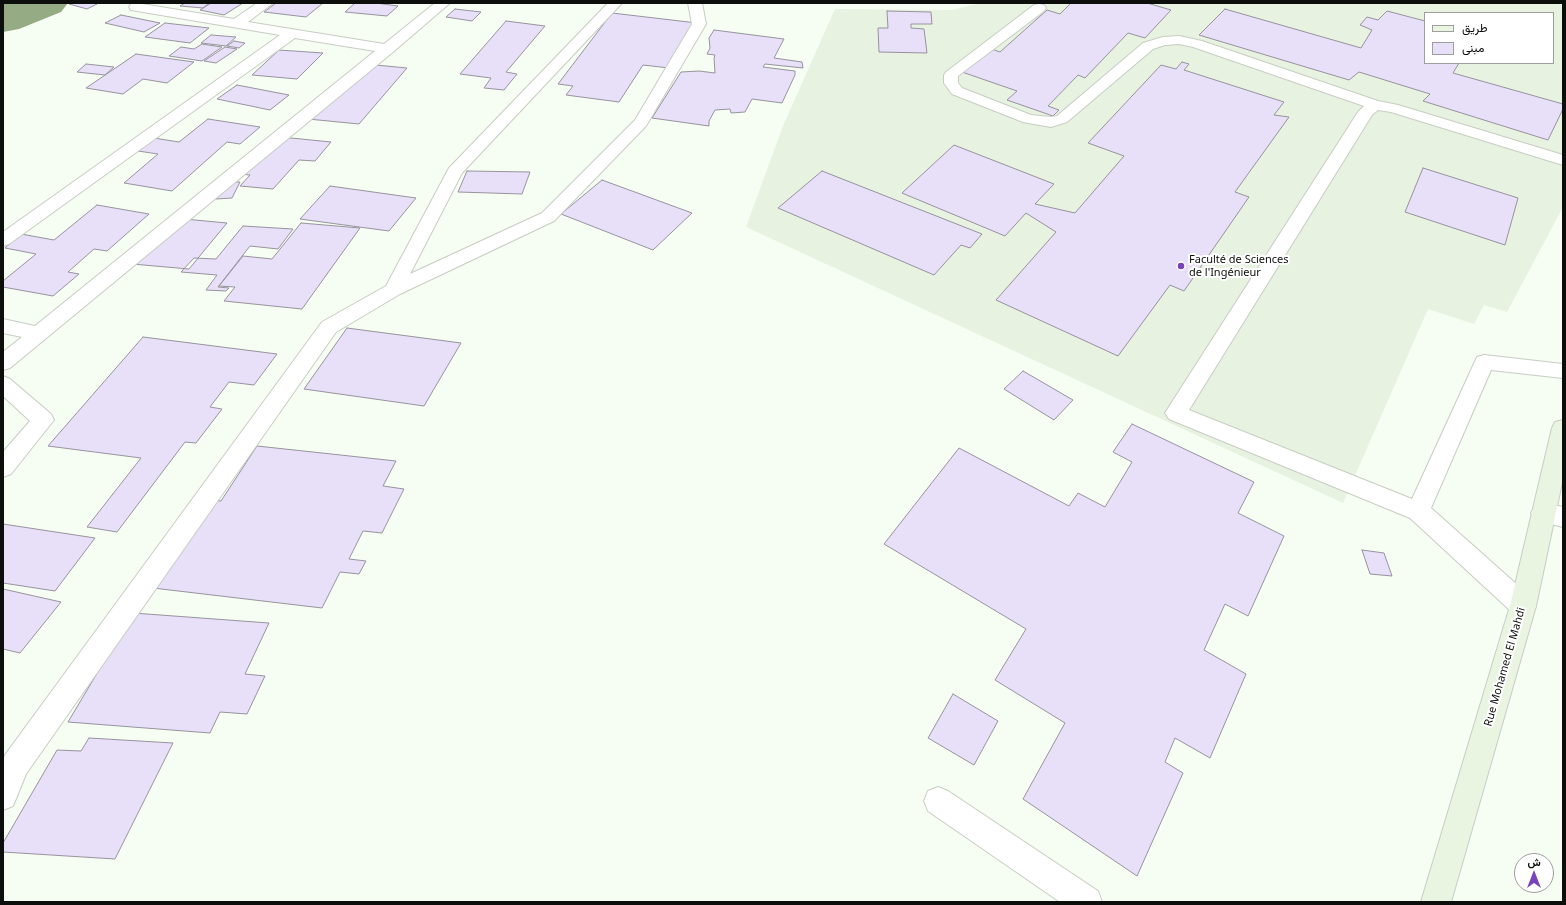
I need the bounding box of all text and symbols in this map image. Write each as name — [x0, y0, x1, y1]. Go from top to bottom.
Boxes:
legend — [1424, 12, 1554, 64]
text: طريق — [1462, 19, 1487, 36]
text: مبنى — [1462, 39, 1484, 56]
place label: Faculté de Sciences de l'Ingénieur — [1189, 253, 1289, 279]
marker: Faculté de Sciences de l'Ingénieur — [1176, 261, 1186, 271]
street label: Rue Mohamed El Mahdi — [1482, 606, 1528, 728]
north arrow — [1514, 853, 1554, 893]
text: ش — [1527, 854, 1541, 869]

